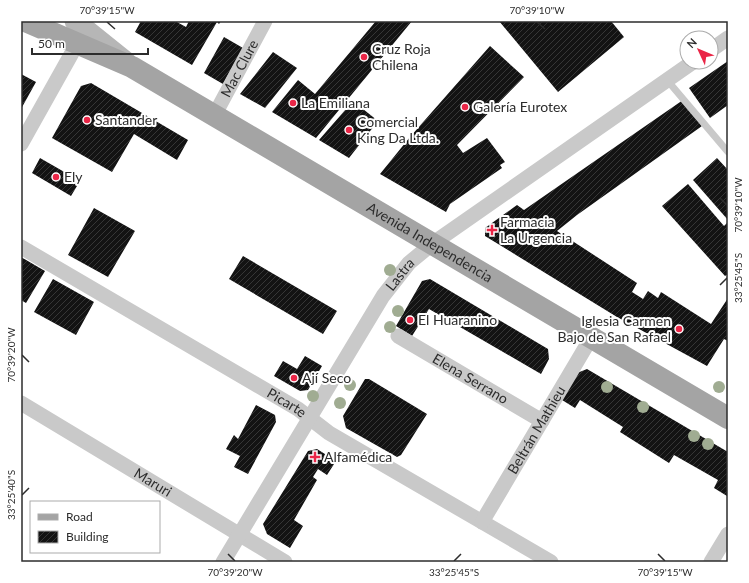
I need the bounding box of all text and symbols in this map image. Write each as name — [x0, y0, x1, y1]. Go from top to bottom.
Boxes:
text: 70°39'15"W — [79, 4, 135, 16]
text: 70°39'10"W — [509, 4, 565, 16]
scale bar — [32, 30, 148, 56]
north arrow — [679, 30, 719, 70]
text: N — [684, 35, 699, 50]
text: 50 m — [38, 36, 65, 51]
street label: Mac Clure — [217, 37, 261, 100]
place label: Cruz Roja Chilena — [372, 40, 431, 73]
marker: Cruz Roja Chilena — [359, 52, 369, 62]
place label: La Emiliana — [301, 94, 370, 111]
marker: La Emiliana — [288, 98, 298, 108]
place label: Galería Eurotex — [473, 98, 567, 115]
marker: Galería Eurotex — [460, 102, 470, 112]
place label: Santander — [95, 111, 157, 128]
place label: Comercial King Da Ltda. — [357, 113, 439, 146]
marker: Santander — [82, 115, 92, 125]
marker: Comercial King Da Ltda. — [344, 125, 354, 135]
place label: Ely — [64, 168, 83, 185]
marker: Ely — [51, 172, 61, 182]
text: 70°39'10"W — [732, 177, 744, 233]
street label: Avenida Independencia — [364, 198, 496, 286]
place label: Farmacia La Urgencia — [500, 213, 572, 246]
marker: Farmacia La Urgencia — [487, 225, 497, 235]
street label: Lastra — [381, 253, 417, 294]
text: 33°25'45"S — [732, 253, 744, 303]
place label: El Huaranino — [418, 311, 497, 328]
place label: Iglesia Carmen Bajo de San Rafael — [558, 312, 671, 345]
marker: El Huaranino — [405, 315, 415, 325]
marker: Iglesia Carmen Bajo de San Rafael — [674, 324, 684, 334]
text: 70°39'20"W — [5, 327, 17, 383]
street label: Elena Serrano — [430, 349, 512, 407]
place label: Ají Seco — [302, 369, 351, 386]
marker: Ají Seco — [289, 373, 299, 383]
street label: Beltrán Mathieu — [504, 383, 569, 477]
street label: Picarte — [264, 384, 310, 421]
place label: Alfamédica — [324, 448, 392, 465]
marker: Alfamédica — [309, 451, 321, 463]
street label: Maruri — [131, 464, 175, 500]
text: 33°25'40"S — [5, 470, 17, 520]
legend — [30, 501, 160, 553]
text: Road — [66, 509, 93, 524]
text: Building — [66, 529, 109, 544]
text: 70°39'20"W — [207, 566, 263, 578]
text: 33°25'45"S — [429, 566, 479, 578]
text: 70°39'15"W — [637, 566, 693, 578]

